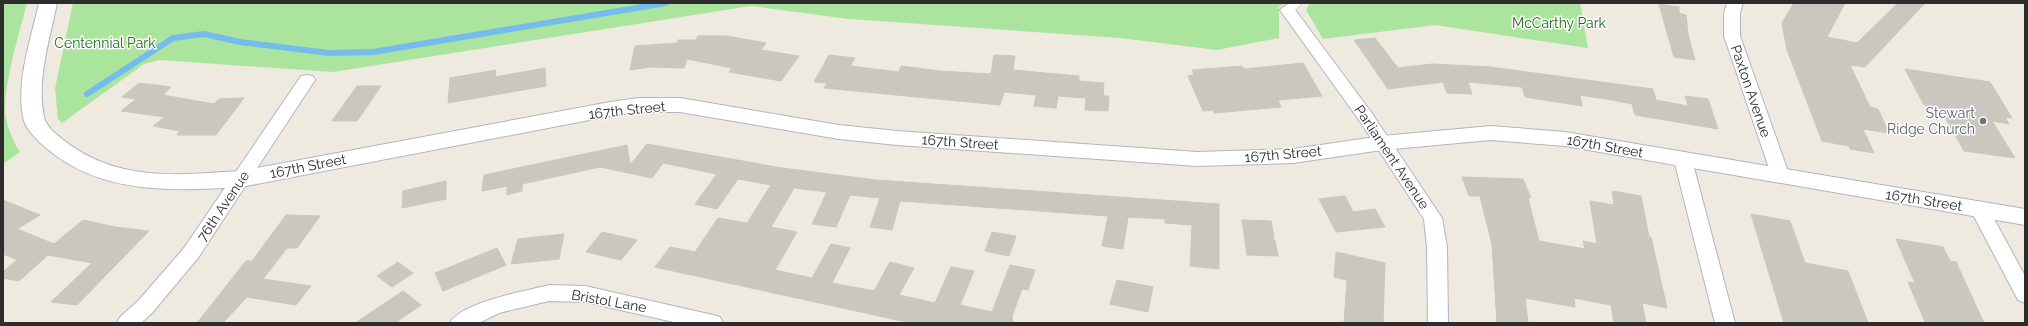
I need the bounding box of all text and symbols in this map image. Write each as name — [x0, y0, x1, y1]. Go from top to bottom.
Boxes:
park label: McCarthy Park — [1512, 15, 1607, 31]
park label: Centennial Park — [54, 35, 156, 51]
street label: Paxton Avenue — [1728, 43, 1774, 139]
street label: 167th Street — [588, 98, 667, 122]
street label: Parliament Avenue — [1351, 102, 1433, 212]
place label: Stewart Ridge Church — [1887, 105, 1975, 137]
marker: Stewart Ridge Church — [1978, 116, 1988, 126]
street label: 167th Street — [921, 131, 999, 153]
street label: 167th Street — [1566, 131, 1645, 161]
street label: 167th Street — [1244, 143, 1322, 165]
street label: 167th Street — [269, 151, 348, 181]
street label: 76th Avenue — [194, 168, 252, 244]
street label: 167th Street — [1885, 186, 1964, 214]
street label: Bristol Lane — [570, 287, 648, 315]

